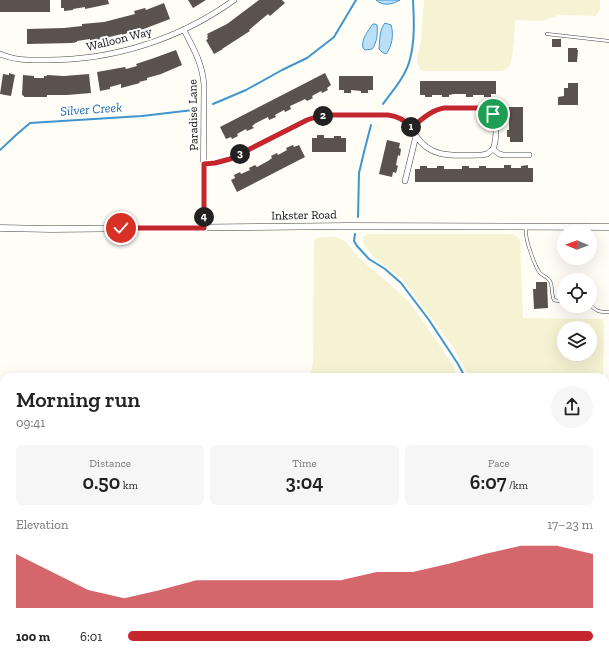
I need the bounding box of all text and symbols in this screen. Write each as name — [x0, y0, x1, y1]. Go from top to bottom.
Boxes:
street label: Walloon Way — [85, 24, 154, 54]
street label: Paradise Lane — [185, 79, 201, 151]
pin — [476, 97, 510, 131]
water label: Silver Creek — [60, 99, 123, 119]
icon: arrive — [482, 103, 504, 125]
pin: 2 — [313, 106, 333, 126]
text: 2 — [320, 109, 326, 122]
pin: 1 — [401, 117, 421, 137]
text: 1 — [409, 120, 413, 133]
pin: 3 — [230, 144, 250, 164]
text: 3 — [237, 147, 243, 160]
pin: 4 — [194, 207, 214, 227]
street label: Inkster Road — [271, 207, 337, 223]
text: 4 — [201, 210, 207, 223]
pin — [104, 211, 138, 245]
icon: check — [110, 217, 132, 239]
north arrow — [557, 225, 597, 265]
map controls — [557, 225, 597, 361]
button: locate — [557, 273, 597, 313]
button: layers — [557, 321, 597, 361]
text: Morning run — [16, 386, 140, 413]
button: share — [551, 386, 593, 428]
text: 09:41 — [16, 415, 45, 430]
text: Distance — [89, 457, 131, 470]
text: Time — [292, 457, 317, 470]
text: Pace — [488, 457, 510, 470]
text: 0.50 — [82, 470, 120, 494]
text: 3:04 — [286, 470, 323, 494]
text: 6:07 — [470, 470, 506, 494]
text: km — [120, 479, 138, 492]
text: /km — [506, 479, 528, 492]
text: Elevation — [16, 517, 68, 532]
text: 17–23 m — [547, 517, 593, 532]
text: 100 m — [16, 629, 50, 644]
text: 6:01 — [80, 629, 102, 644]

